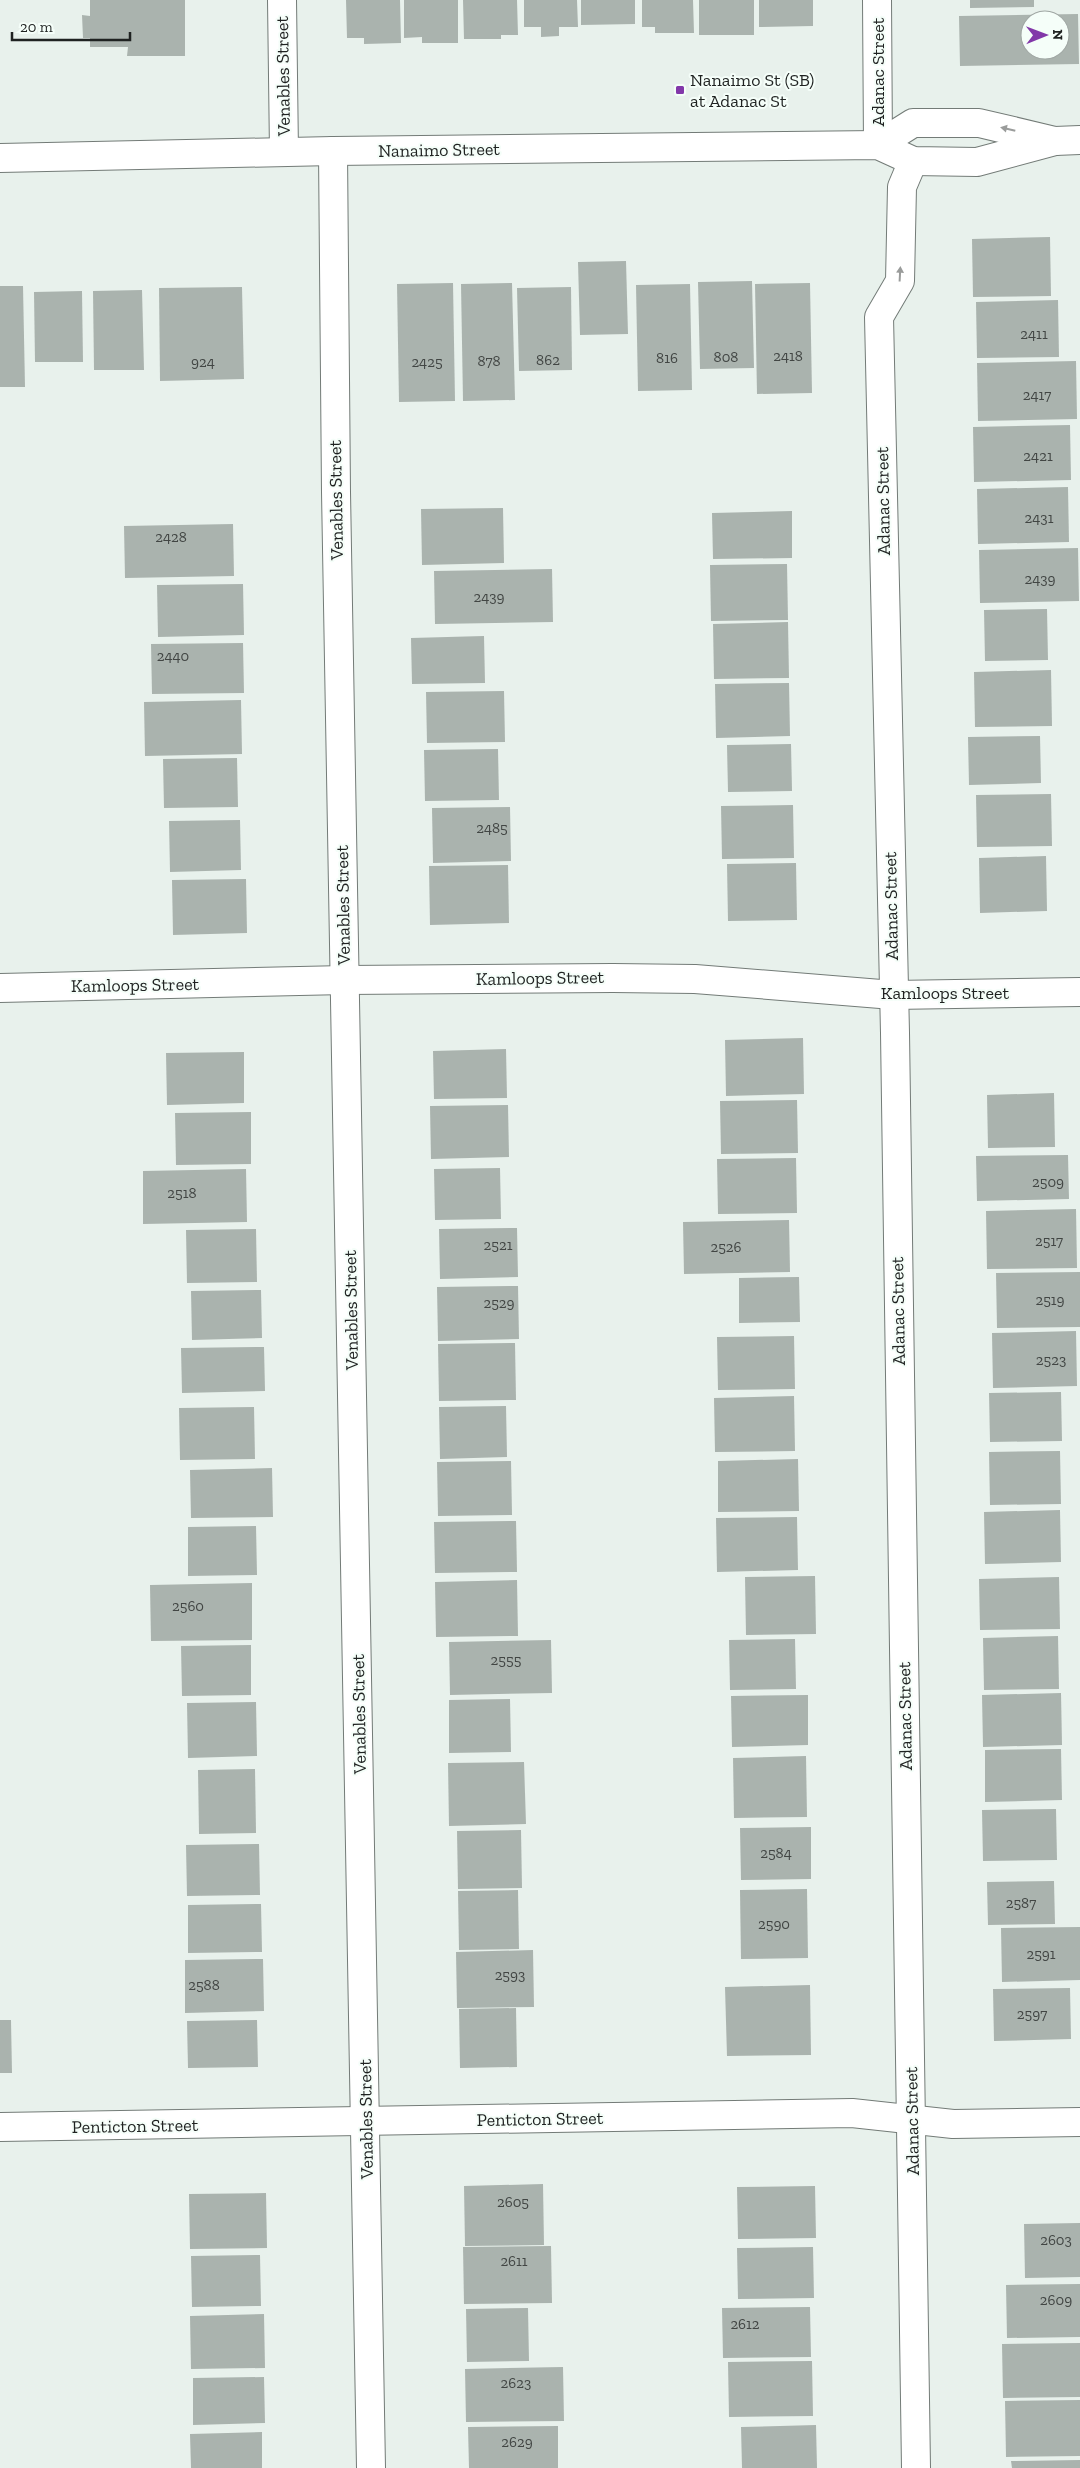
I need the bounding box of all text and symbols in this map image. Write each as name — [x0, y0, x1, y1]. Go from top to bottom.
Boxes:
scale bar — [12, 10, 130, 42]
north arrow — [1020, 10, 1070, 60]
street label: Venables Street — [271, 15, 295, 137]
street label: Adanac Street — [867, 17, 889, 126]
text: 20 m — [20, 18, 53, 36]
text: N — [1049, 29, 1066, 41]
place label: Nanaimo St (SB) at Adanac St — [690, 69, 814, 112]
marker: Nanaimo St (SB) at Adanac St — [674, 84, 686, 96]
one-way arrow — [1000, 125, 1015, 133]
street label: Nanaimo Street — [378, 138, 500, 162]
one-way arrow — [896, 265, 904, 281]
house number: 2411 — [1020, 325, 1048, 343]
house number: 2418 — [773, 347, 803, 365]
house number: 808 — [714, 348, 738, 366]
house number: 816 — [656, 349, 678, 367]
house number: 862 — [536, 351, 560, 369]
house number: 878 — [477, 352, 501, 370]
house number: 924 — [191, 353, 215, 371]
house number: 2425 — [411, 353, 443, 371]
house number: 2417 — [1023, 386, 1051, 404]
street label: Venables Street — [324, 439, 348, 561]
street label: Adanac Street — [871, 446, 895, 556]
house number: 2421 — [1023, 447, 1053, 465]
house number: 2431 — [1025, 509, 1054, 527]
house number: 2428 — [155, 528, 187, 546]
house number: 2439 — [1024, 570, 1056, 588]
house number: 2439 — [473, 588, 505, 606]
house number: 2440 — [157, 647, 189, 665]
house number: 2485 — [476, 819, 508, 837]
street label: Venables Street — [331, 844, 355, 966]
street label: Adanac Street — [879, 851, 903, 961]
street label: Kamloops Street — [476, 966, 605, 990]
street label: Kamloops Street — [71, 973, 200, 997]
street label: Kamloops Street — [881, 982, 1009, 1004]
house number: 2509 — [1032, 1173, 1064, 1191]
house number: 2518 — [167, 1184, 197, 1202]
house number: 2517 — [1035, 1232, 1063, 1250]
house number: 2521 — [484, 1236, 513, 1254]
house number: 2526 — [710, 1238, 742, 1256]
street label: Venables Street — [339, 1249, 363, 1371]
street label: Adanac Street — [886, 1256, 910, 1366]
house number: 2519 — [1035, 1291, 1065, 1309]
house number: 2529 — [483, 1294, 515, 1312]
house number: 2523 — [1036, 1351, 1066, 1369]
house number: 2560 — [172, 1597, 204, 1615]
house number: 2555 — [491, 1651, 522, 1669]
street label: Venables Street — [347, 1653, 371, 1775]
street label: Adanac Street — [893, 1661, 917, 1771]
house number: 2584 — [760, 1844, 792, 1862]
house number: 2587 — [1006, 1894, 1036, 1912]
house number: 2590 — [758, 1915, 790, 1933]
house number: 2591 — [1026, 1945, 1056, 1963]
house number: 2593 — [495, 1966, 525, 1984]
house number: 2588 — [188, 1976, 220, 1994]
house number: 2597 — [1017, 2005, 1047, 2023]
street label: Venables Street — [354, 2058, 378, 2180]
street label: Adanac Street — [900, 2066, 924, 2176]
street label: Penticton Street — [477, 2107, 604, 2131]
street label: Penticton Street — [72, 2114, 199, 2138]
house number: 2605 — [497, 2193, 529, 2211]
house number: 2603 — [1040, 2231, 1072, 2249]
house number: 2611 — [500, 2252, 528, 2270]
house number: 2609 — [1040, 2291, 1072, 2309]
house number: 2612 — [730, 2315, 760, 2333]
house number: 2623 — [501, 2374, 531, 2392]
house number: 2629 — [501, 2433, 533, 2451]

